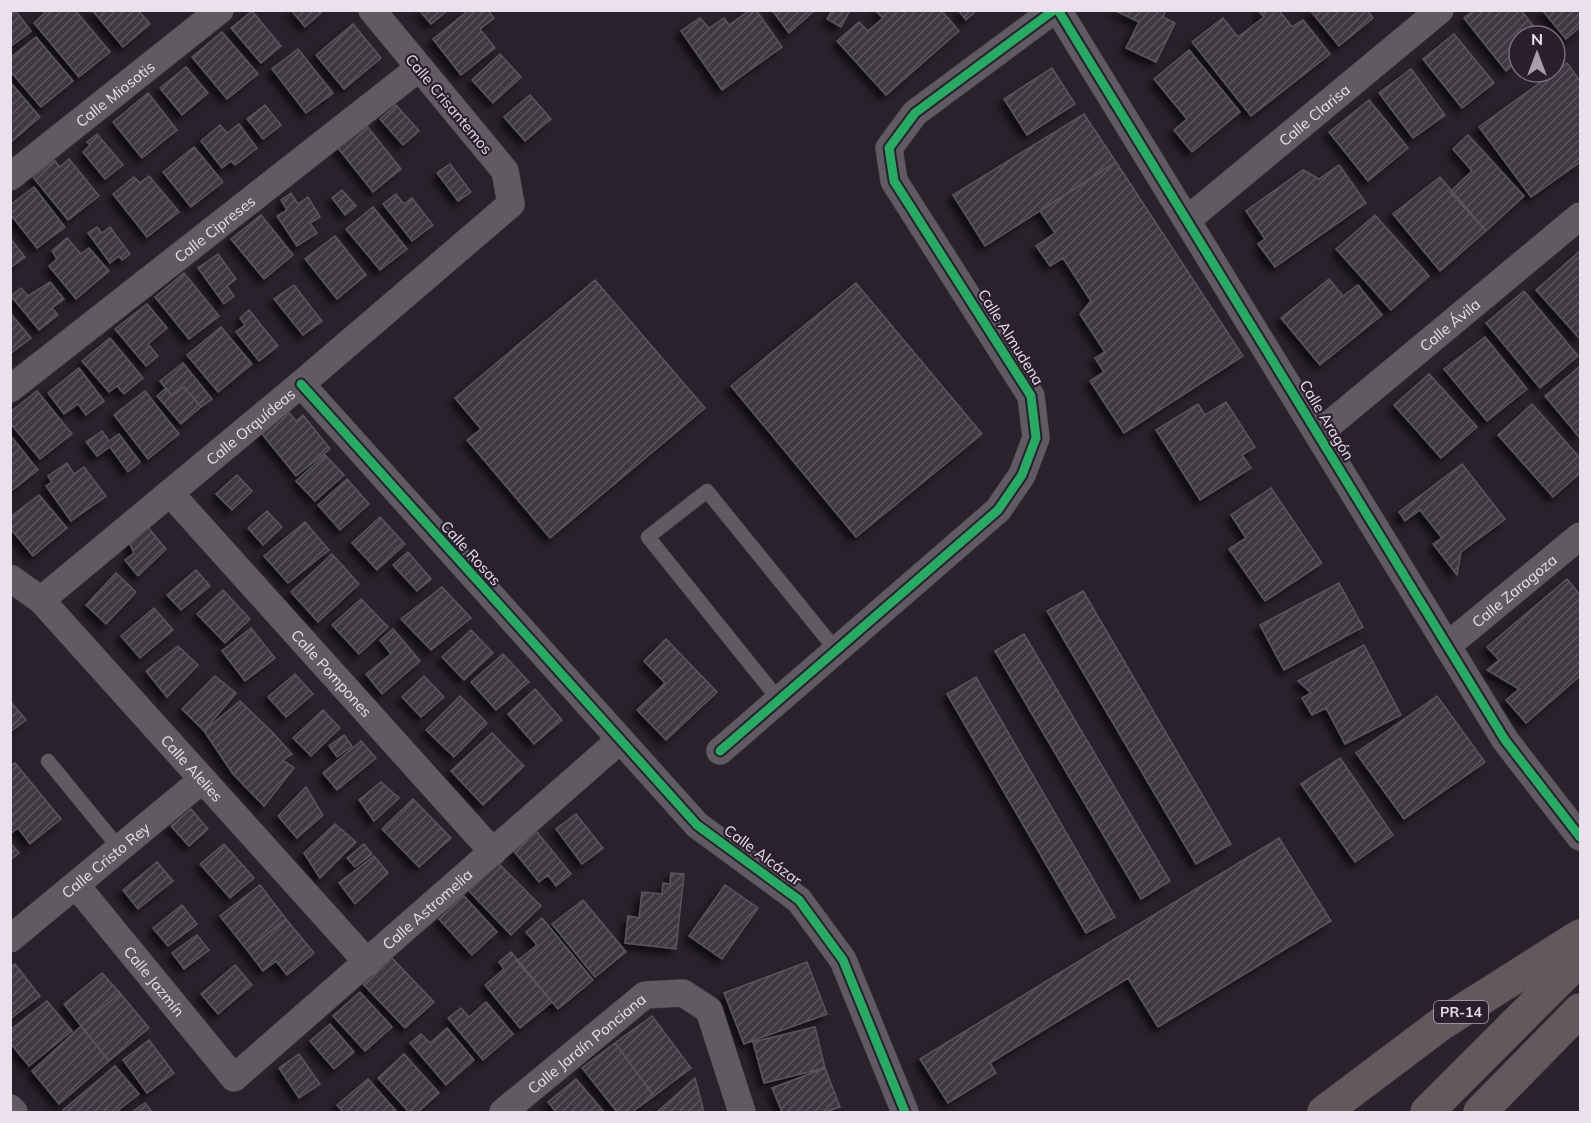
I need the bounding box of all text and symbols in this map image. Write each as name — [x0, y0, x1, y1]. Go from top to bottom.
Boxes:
north arrow — [1507, 24, 1567, 84]
text: N — [1531, 29, 1543, 49]
street label: Calle Crisantemos — [401, 50, 497, 158]
street label: Calle Miosotis — [72, 56, 158, 131]
street label: Calle Clarisa — [1275, 80, 1353, 150]
street label: Calle Cipreses — [170, 191, 259, 266]
street label: Calle Almudena — [974, 285, 1048, 389]
street label: Calle Ávila — [1415, 294, 1484, 355]
street label: Calle Aragón — [1296, 377, 1358, 463]
street label: Calle Orquídeas — [202, 384, 299, 469]
street label: Calle Rosas — [437, 517, 505, 589]
street label: Calle Zaragoza — [1468, 550, 1560, 631]
street label: Calle Pompones — [288, 625, 376, 721]
street label: Calle Alelies — [157, 730, 227, 805]
street label: Calle Cristo Rey — [58, 818, 154, 902]
street label: Calle Alcázar — [720, 820, 806, 890]
street label: Calle Astromelia — [378, 865, 476, 953]
street label: Calle Jazmín — [120, 942, 189, 1020]
street label: Calle Jardín Ponciana — [523, 989, 649, 1098]
road number: PR-14 — [1434, 1001, 1488, 1023]

